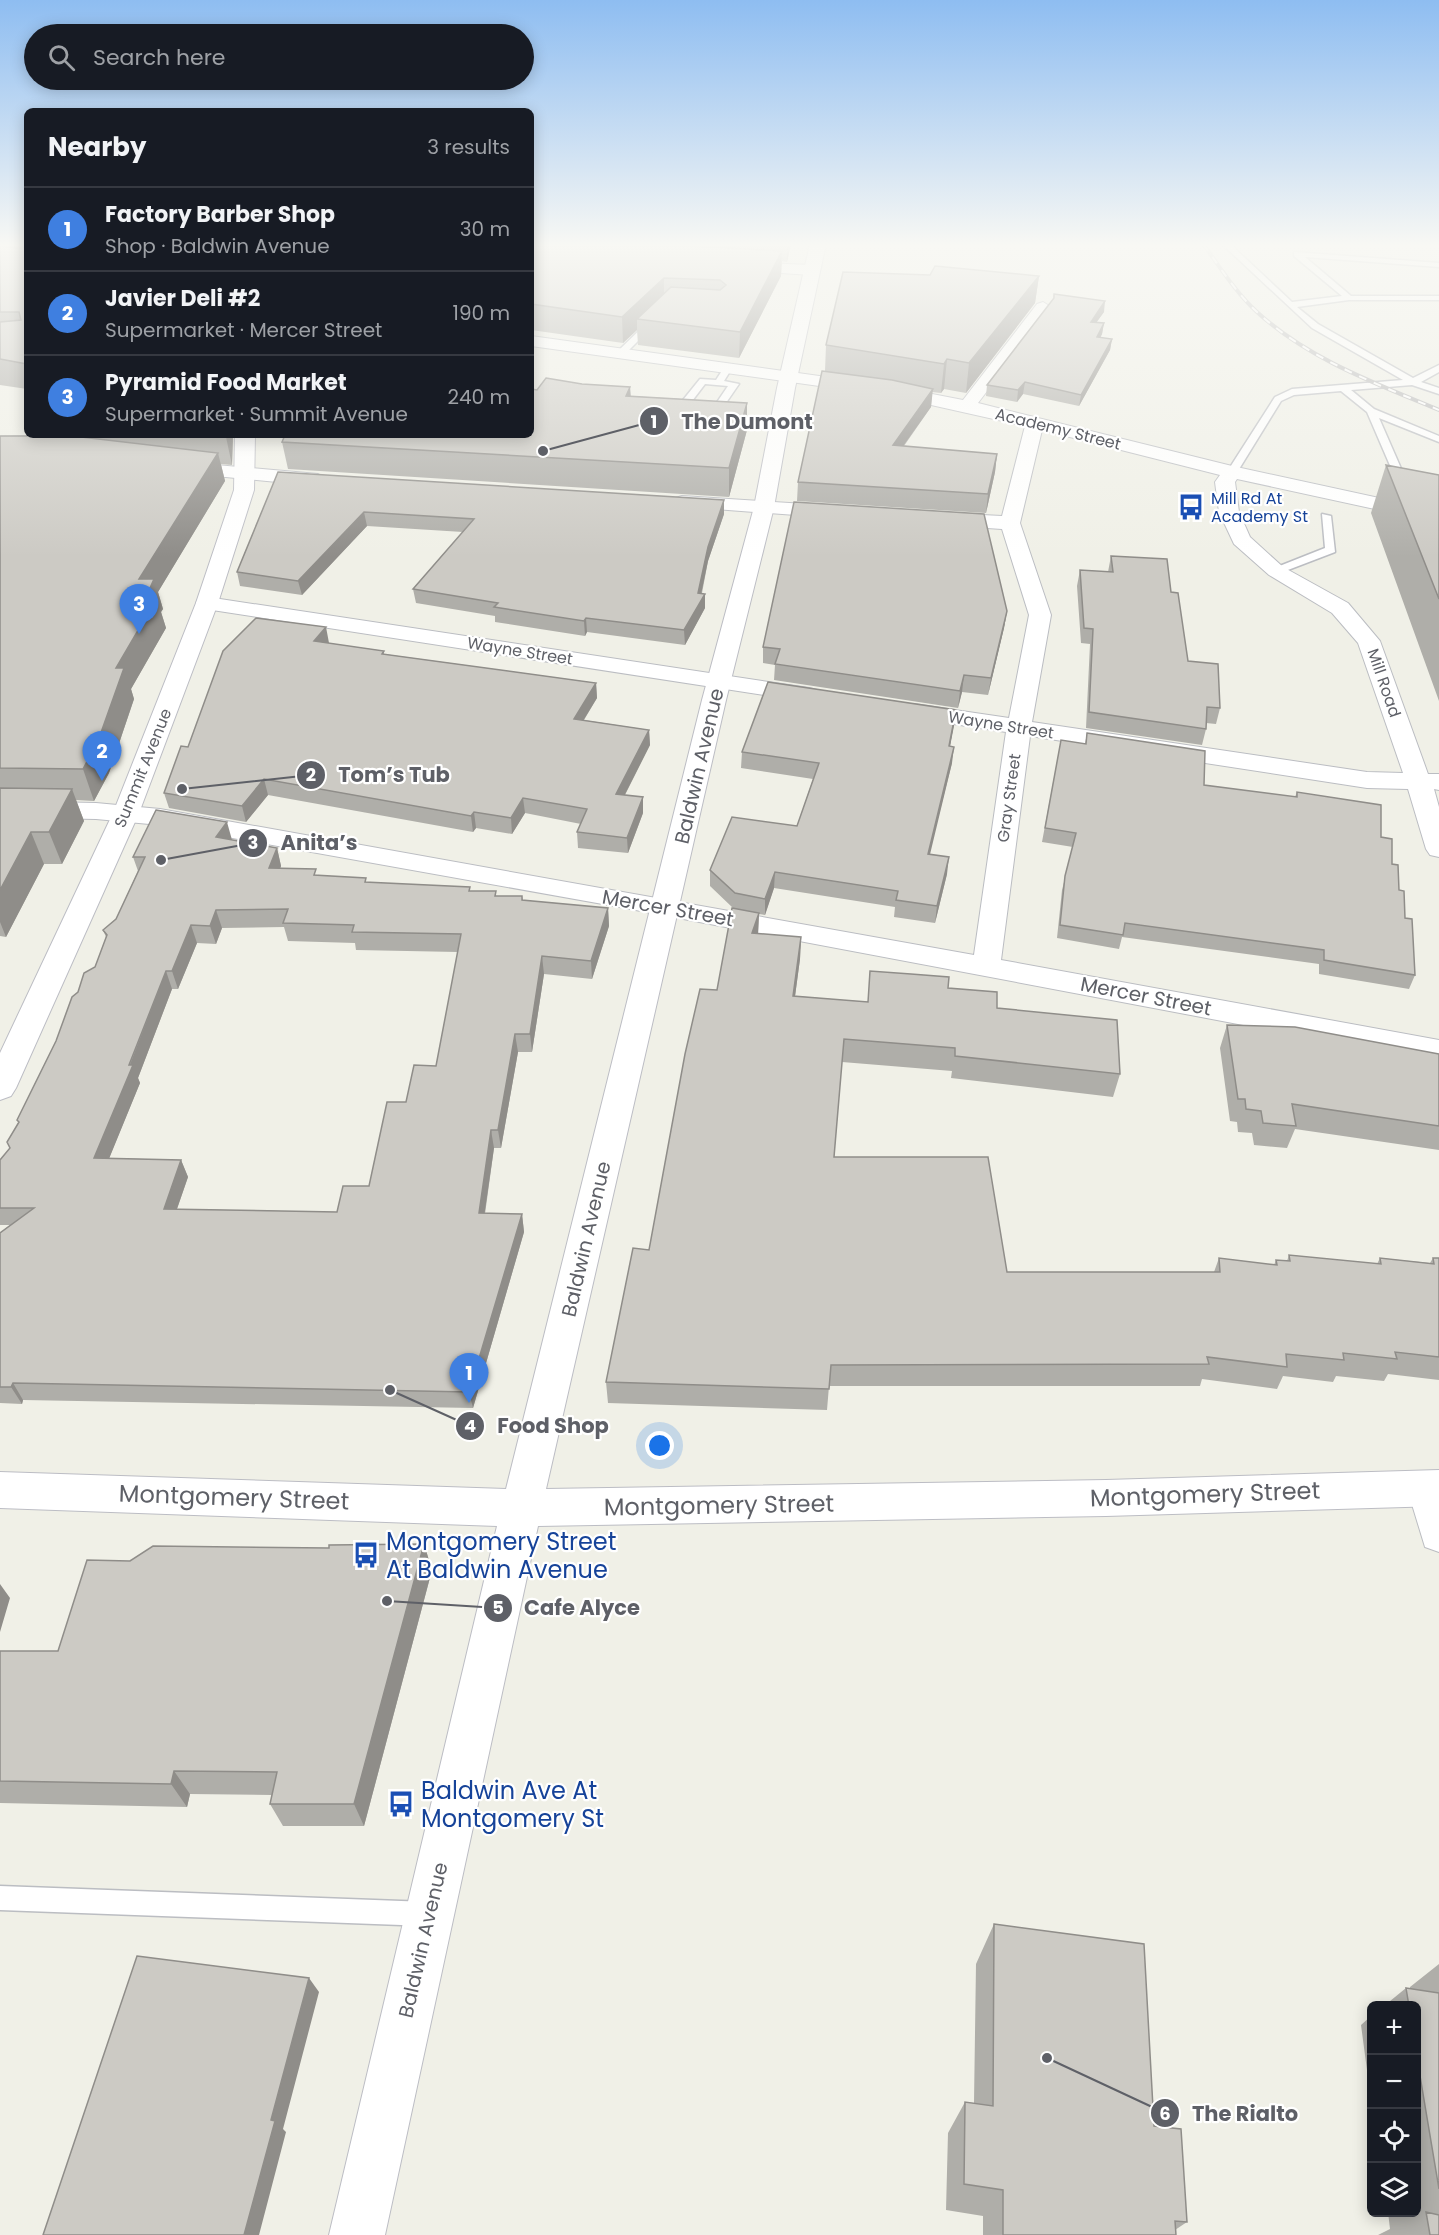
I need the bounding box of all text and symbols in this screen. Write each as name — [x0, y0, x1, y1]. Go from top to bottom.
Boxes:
search box — [24, 24, 534, 90]
icon: search — [45, 41, 78, 74]
text: Search here — [93, 42, 226, 73]
text: Nearby — [48, 129, 146, 165]
text: 3 results — [427, 133, 510, 161]
text: Factory Barber Shop — [105, 199, 335, 230]
text: 1 — [64, 215, 71, 243]
text: 30 m — [460, 215, 510, 243]
text: Shop · Baldwin Avenue — [105, 232, 330, 260]
text: Javier Deli #2 — [105, 283, 260, 314]
text: 2 — [62, 299, 73, 327]
text: 190 m — [453, 299, 510, 327]
text: Supermarket · Mercer Street — [105, 316, 382, 344]
text: Pyramid Food Market — [105, 367, 347, 398]
text: 3 — [61, 383, 74, 411]
text: 240 m — [447, 383, 510, 411]
text: Supermarket · Summit Avenue — [105, 400, 408, 428]
callout: The Dumont — [639, 402, 825, 441]
street label: Academy Street — [993, 402, 1123, 456]
text: The Dumont — [681, 407, 813, 436]
text: 1 — [651, 409, 657, 434]
place label: Mill Rd At Academy St — [1211, 487, 1308, 528]
bus stop icon: Mill Rd At Academy St — [1176, 492, 1206, 522]
pin: 3 — [120, 584, 158, 634]
street label: Wayne Street — [465, 631, 575, 671]
street label: Mill Road — [1361, 645, 1407, 721]
street label: Baldwin Avenue — [667, 685, 731, 847]
street label: Summit Avenue — [109, 705, 177, 831]
street label: Wayne Street — [946, 705, 1056, 745]
pin: 2 — [82, 732, 122, 781]
street label: Gray Street — [991, 752, 1027, 844]
callout: Tom’s Tub — [296, 755, 462, 794]
text: Tom’s Tub — [338, 760, 450, 789]
text: 2 — [306, 762, 316, 787]
callout: Anita’s — [238, 823, 369, 862]
text: Anita’s — [281, 828, 357, 857]
text: 3 — [248, 830, 258, 855]
street label: Mercer Street — [600, 883, 736, 933]
street label: Mercer Street — [1078, 970, 1214, 1022]
street label: Baldwin Avenue — [554, 1158, 618, 1320]
pin: 1 — [450, 1354, 488, 1403]
callout: Food Shop — [455, 1406, 621, 1445]
text: Food Shop — [497, 1411, 609, 1440]
text: 4 — [464, 1413, 476, 1438]
your location — [645, 1431, 674, 1460]
street label: Montgomery Street — [1089, 1473, 1321, 1515]
street label: Montgomery Street — [118, 1476, 350, 1518]
street label: Montgomery Street — [604, 1486, 834, 1524]
place label: Montgomery Street At Baldwin Avenue — [386, 1525, 616, 1586]
bus stop icon: Montgomery Street At Baldwin Avenue — [351, 1540, 381, 1570]
callout: Cafe Alyce — [483, 1589, 652, 1628]
text: Cafe Alyce — [524, 1593, 640, 1622]
text: 5 — [492, 1595, 504, 1620]
place label: Baldwin Ave At Montgomery St — [421, 1774, 604, 1835]
bus stop icon: Baldwin Ave At Montgomery St — [386, 1789, 416, 1819]
street label: Baldwin Avenue — [391, 1859, 455, 2021]
map controls — [1367, 2001, 1421, 2217]
button: + — [1367, 2001, 1421, 2055]
button: − — [1367, 2055, 1421, 2109]
callout: The Rialto — [1150, 2094, 1310, 2133]
text: The Rialto — [1192, 2099, 1298, 2128]
text: 6 — [1159, 2101, 1171, 2126]
button: locate — [1367, 2109, 1421, 2163]
button: layers — [1367, 2163, 1421, 2217]

